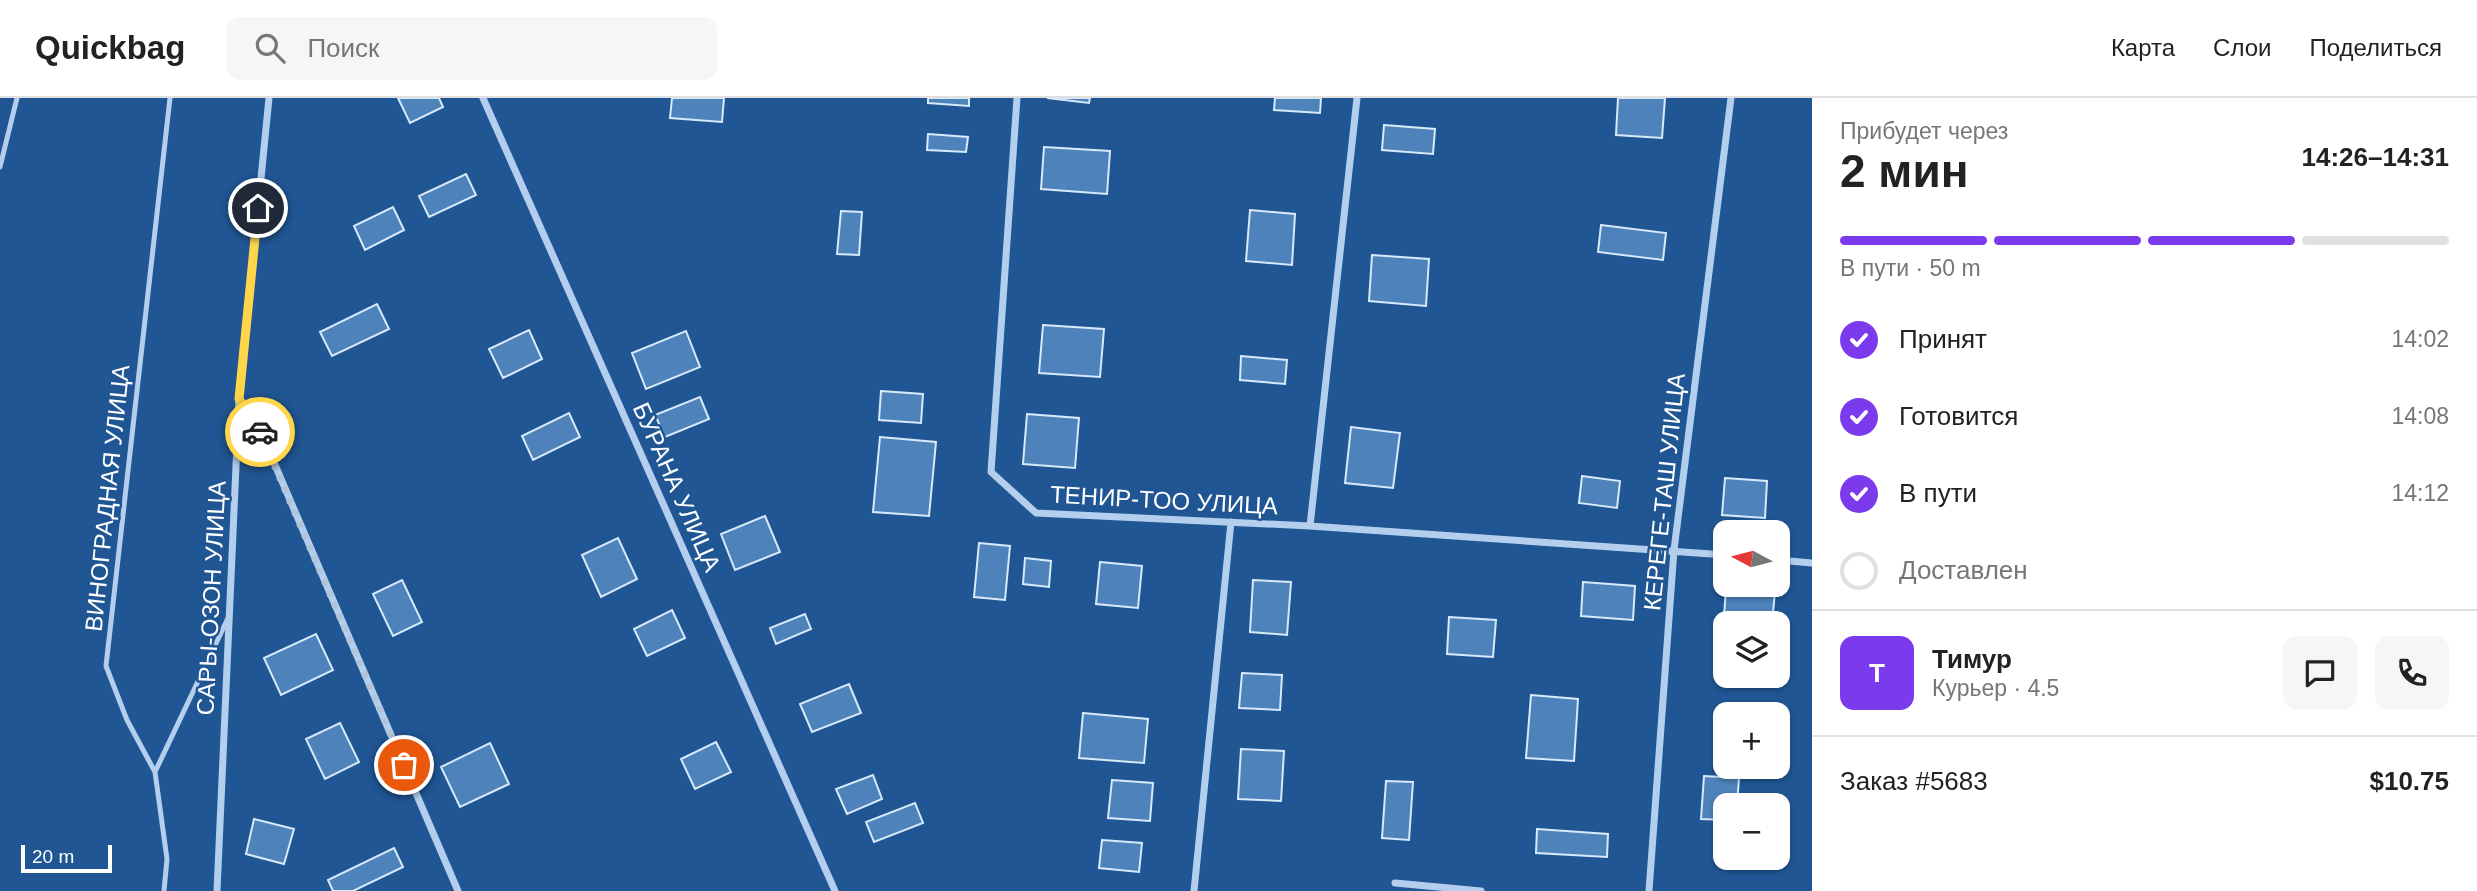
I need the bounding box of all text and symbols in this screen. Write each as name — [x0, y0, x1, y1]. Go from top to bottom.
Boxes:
search box — [227, 17, 717, 80]
text: Quickbag — [35, 29, 185, 66]
icon: search — [251, 29, 289, 67]
text: Поиск — [307, 33, 379, 63]
text: Карта — [2111, 34, 2175, 61]
text: Слои — [2213, 34, 2271, 61]
text: Поделиться — [2309, 34, 2442, 61]
text: Прибудет через — [1840, 118, 2008, 144]
text: 14:26–14:31 — [2302, 142, 2449, 172]
text: 2 мин — [1840, 145, 1968, 197]
pin — [228, 178, 288, 238]
icon: home — [239, 189, 277, 227]
text: В пути · 50 m — [1840, 255, 1981, 281]
icon: check — [1840, 321, 1878, 359]
text: Принят — [1899, 324, 1987, 354]
text: 14:02 — [2391, 326, 2449, 352]
street label: ВИНОГРАДНАЯ УЛИЦА — [80, 363, 134, 633]
street label: КЕРЕГЕ-ТАШ УЛИЦА — [1638, 372, 1690, 612]
courier — [225, 397, 295, 467]
street label: БУРАНА УЛИЦА — [628, 398, 726, 576]
icon: check — [1840, 398, 1878, 436]
text: Готовится — [1899, 401, 2018, 431]
text: 14:08 — [2391, 403, 2449, 429]
icon: car — [241, 413, 279, 451]
icon: check — [1840, 475, 1878, 513]
text: В пути — [1899, 478, 1977, 508]
street label: САРЫ-ОЗОН УЛИЦА — [191, 480, 231, 716]
text: 14:12 — [2391, 480, 2449, 506]
street label: ТЕНИР-ТОО УЛИЦА — [1049, 481, 1279, 519]
north arrow — [1713, 520, 1790, 597]
map controls — [1713, 520, 1790, 870]
text: Доставлен — [1899, 555, 2028, 585]
button: layers — [1713, 611, 1790, 688]
button: chat — [2283, 636, 2357, 710]
button: phone — [2375, 636, 2449, 710]
text: Тимур — [1932, 644, 2012, 674]
text: Т — [1869, 658, 1885, 688]
text: Курьер · 4.5 — [1932, 675, 2059, 701]
button: + — [1713, 702, 1790, 779]
pin — [374, 735, 434, 795]
icon: bag — [385, 746, 423, 784]
text: Заказ #5683 — [1840, 766, 1988, 796]
text: $10.75 — [2369, 766, 2449, 796]
button: − — [1713, 793, 1790, 870]
scale bar — [21, 842, 112, 874]
text: 20 m — [32, 846, 74, 867]

